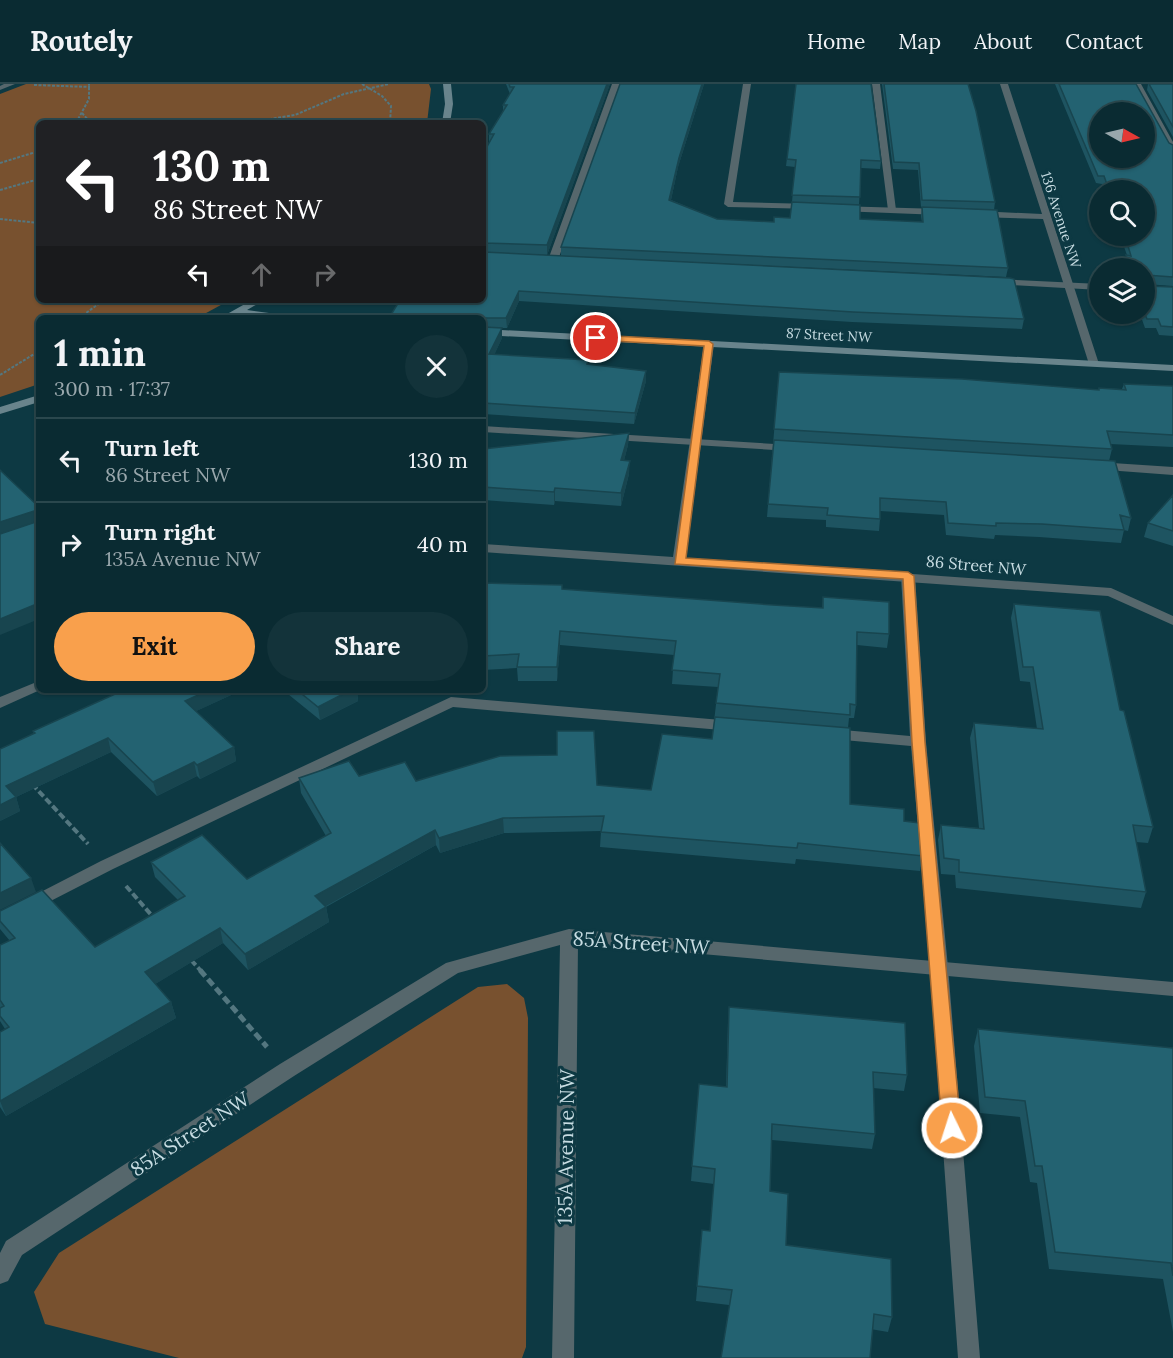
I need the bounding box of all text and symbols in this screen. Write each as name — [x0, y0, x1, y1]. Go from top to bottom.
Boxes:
text: Routely — [30, 23, 132, 59]
text: Home — [807, 28, 865, 55]
text: Map — [898, 28, 941, 55]
text: About — [974, 28, 1032, 55]
text: Contact — [1065, 28, 1143, 55]
north arrow — [1089, 102, 1155, 168]
map controls — [1089, 102, 1155, 324]
text: 130 m — [153, 139, 270, 193]
icon: left — [54, 144, 132, 222]
street label: 136 Avenue NW — [1037, 169, 1085, 272]
button: search — [1089, 180, 1155, 246]
text: 86 Street NW — [153, 192, 322, 226]
icon: left — [182, 258, 215, 291]
icon: ahead — [245, 258, 278, 291]
icon: right — [308, 258, 341, 291]
button: layers — [1089, 258, 1155, 324]
pin — [570, 312, 621, 363]
icon: arrive — [579, 321, 612, 354]
street label: 87 Street NW — [786, 324, 873, 346]
text: 1 min — [54, 330, 146, 376]
button: close — [405, 335, 468, 398]
text: 300 m · 17:37 — [54, 376, 170, 401]
text: Turn left — [105, 434, 199, 462]
icon: left — [54, 444, 87, 477]
text: 130 m — [409, 446, 468, 474]
text: 86 Street NW — [105, 462, 230, 487]
text: Turn right — [105, 518, 216, 546]
icon: right — [54, 528, 87, 561]
text: 40 m — [417, 530, 468, 558]
text: 135A Avenue NW — [105, 546, 260, 571]
street label: 86 Street NW — [925, 551, 1028, 579]
button: Exit — [54, 612, 255, 681]
button: Share — [267, 612, 468, 681]
street label: 85A Street NW — [572, 925, 711, 960]
street label: 135A Avenue NW — [552, 1068, 579, 1225]
street label: 85A Street NW — [125, 1085, 255, 1181]
position arrow — [920, 1096, 984, 1160]

